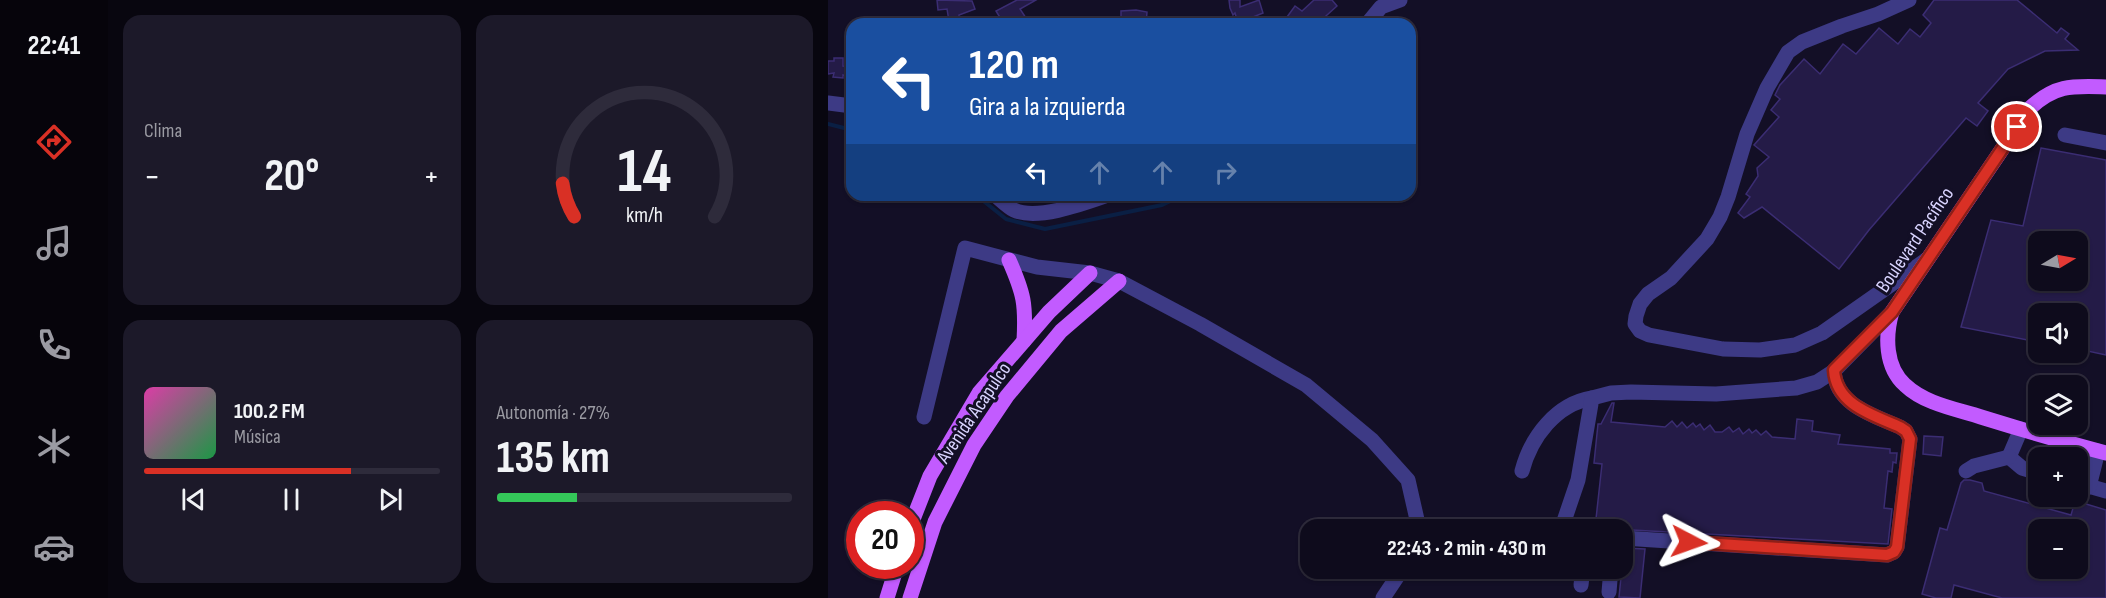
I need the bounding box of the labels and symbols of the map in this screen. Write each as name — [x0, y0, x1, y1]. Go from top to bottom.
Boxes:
pin — [1991, 101, 2042, 152]
street label: Boulevard Pacífico — [1871, 183, 1959, 297]
north arrow — [2028, 231, 2088, 291]
street label: Avenida Acapulco — [931, 358, 1016, 469]
speed limit sign: 20 — [846, 501, 924, 579]
position arrow — [1657, 510, 1721, 574]

